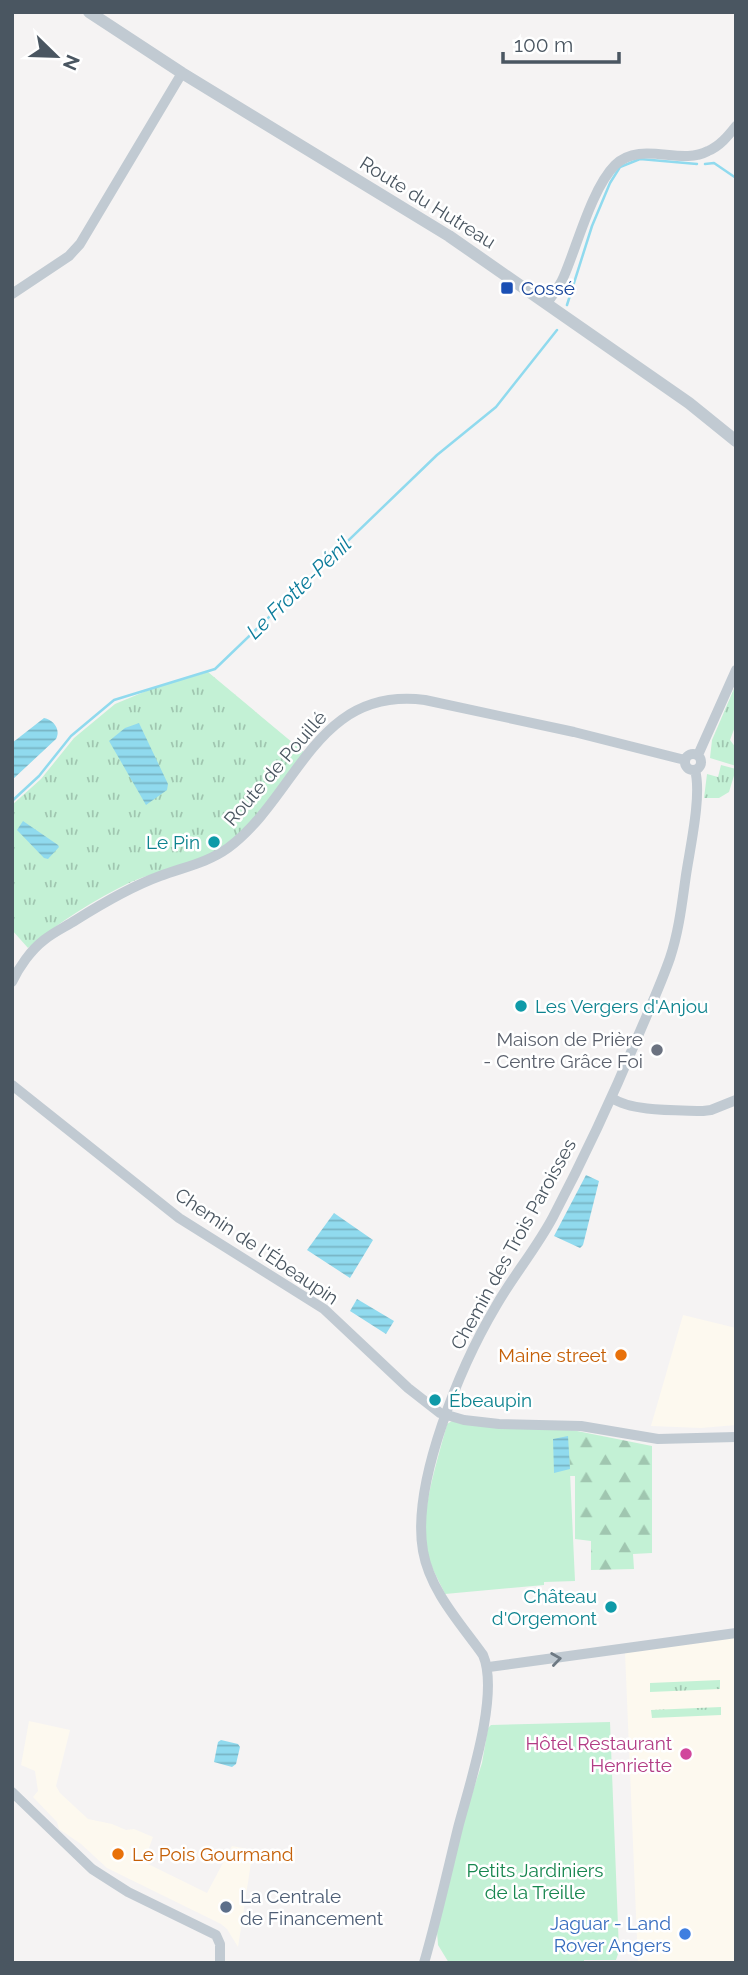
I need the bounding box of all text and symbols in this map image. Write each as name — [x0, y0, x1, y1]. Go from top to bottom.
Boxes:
north arrow — [21, 21, 91, 91]
scale bar — [503, 21, 618, 65]
text: 100 m — [514, 32, 573, 57]
text: N — [59, 52, 85, 74]
street label: Route du Hutreau — [356, 151, 500, 253]
place label: Cossé — [521, 277, 575, 299]
marker: Cossé — [499, 280, 515, 296]
water label: Le Frotte-Pénil — [241, 531, 356, 644]
street label: Route de Pouillé — [219, 706, 331, 830]
place label: Le Pin — [146, 831, 200, 853]
marker: Le Pin — [206, 834, 222, 850]
place label: Les Vergers d'Anjou — [535, 995, 708, 1017]
marker: Les Vergers d'Anjou — [513, 998, 529, 1014]
place label: Maison de Prière - Centre Grâce Foi — [483, 1028, 643, 1072]
marker: Maison de Prière - Centre Grâce Foi — [649, 1042, 665, 1058]
street label: Chemin des Trois Paroisses — [446, 1135, 580, 1353]
street label: Chemin de l'Ébeaupin — [171, 1183, 343, 1309]
place label: Maine street — [498, 1344, 608, 1366]
marker: Maine street — [613, 1347, 629, 1363]
place label: Ébeaupin — [449, 1389, 532, 1411]
marker: Ébeaupin — [427, 1392, 443, 1408]
place label: Château d'Orgemont — [492, 1585, 598, 1629]
marker: Château d'Orgemont — [603, 1599, 619, 1615]
one-way arrow — [550, 1652, 562, 1667]
place label: Hôtel Restaurant Henriette — [525, 1732, 673, 1776]
marker: Hôtel Restaurant Henriette — [678, 1746, 694, 1762]
place label: Le Pois Gourmand — [132, 1843, 294, 1865]
marker: Le Pois Gourmand — [110, 1846, 126, 1862]
park label: Petits Jardiniers de la Treille — [467, 1859, 604, 1903]
place label: La Centrale de Financement — [240, 1885, 384, 1929]
marker: La Centrale de Financement — [218, 1899, 234, 1915]
place label: Jaguar - Land Rover Angers — [550, 1912, 671, 1956]
marker: Jaguar - Land Rover Angers — [677, 1926, 693, 1942]

